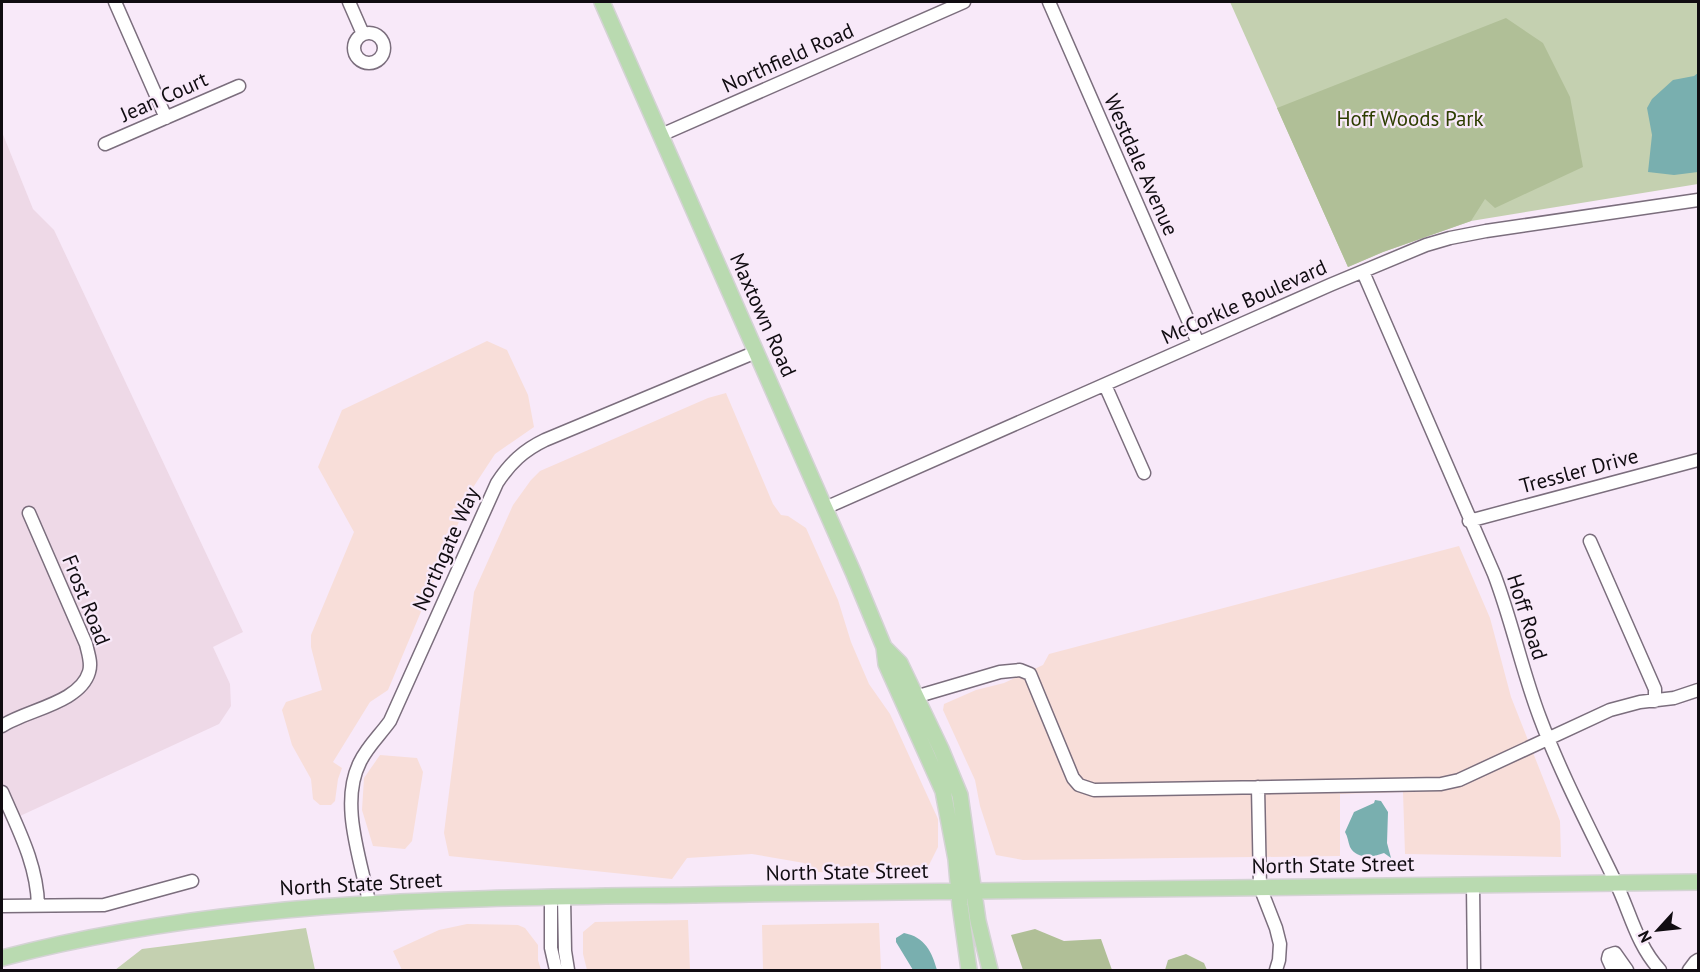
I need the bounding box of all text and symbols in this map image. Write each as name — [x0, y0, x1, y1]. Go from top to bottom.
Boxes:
street label: Northfield Road — [718, 16, 858, 99]
street label: Jean Court — [115, 65, 212, 128]
street label: Westdale Avenue — [1098, 90, 1185, 240]
park label: Hoff Woods Park — [1336, 105, 1484, 132]
street label: Maxtown Road — [724, 249, 803, 381]
street label: McCorkle Boulevard — [1157, 253, 1331, 350]
street label: Tressler Drive — [1517, 442, 1641, 499]
street label: Northgate Way — [406, 482, 485, 615]
street label: Frost Road — [56, 551, 117, 649]
street label: Hoff Road — [1501, 571, 1554, 663]
street label: North State Street — [1251, 850, 1415, 879]
street label: North State Street — [765, 857, 929, 886]
street label: North State Street — [279, 866, 443, 901]
north arrow — [1628, 900, 1688, 960]
text: N — [1633, 928, 1656, 946]

